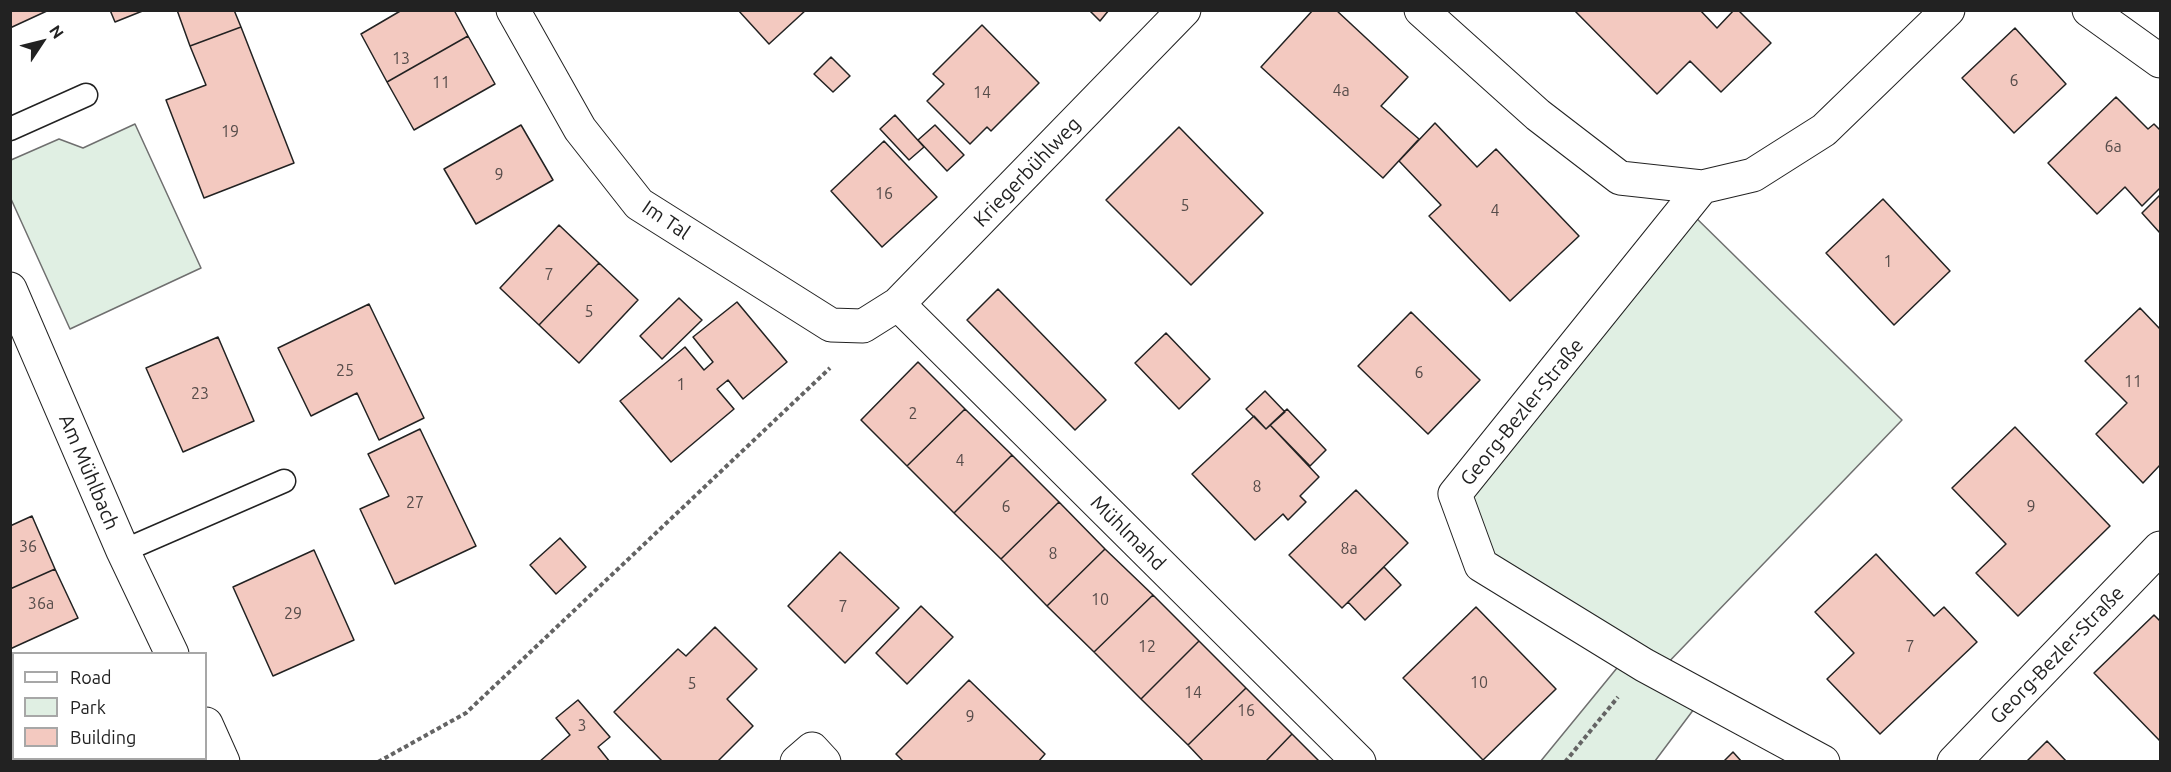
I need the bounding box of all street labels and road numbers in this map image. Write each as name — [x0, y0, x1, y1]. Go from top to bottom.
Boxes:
street label: Kriegerbühlweg — [968, 112, 1086, 232]
street label: Im Tal — [637, 195, 695, 245]
street label: Georg-Bezler-Straße — [1455, 334, 1589, 490]
street label: Am Mühlbach — [54, 411, 124, 533]
street label: Mühlmahd — [1086, 491, 1170, 575]
street label: Georg-Bezler-Straße — [1985, 581, 2129, 729]

